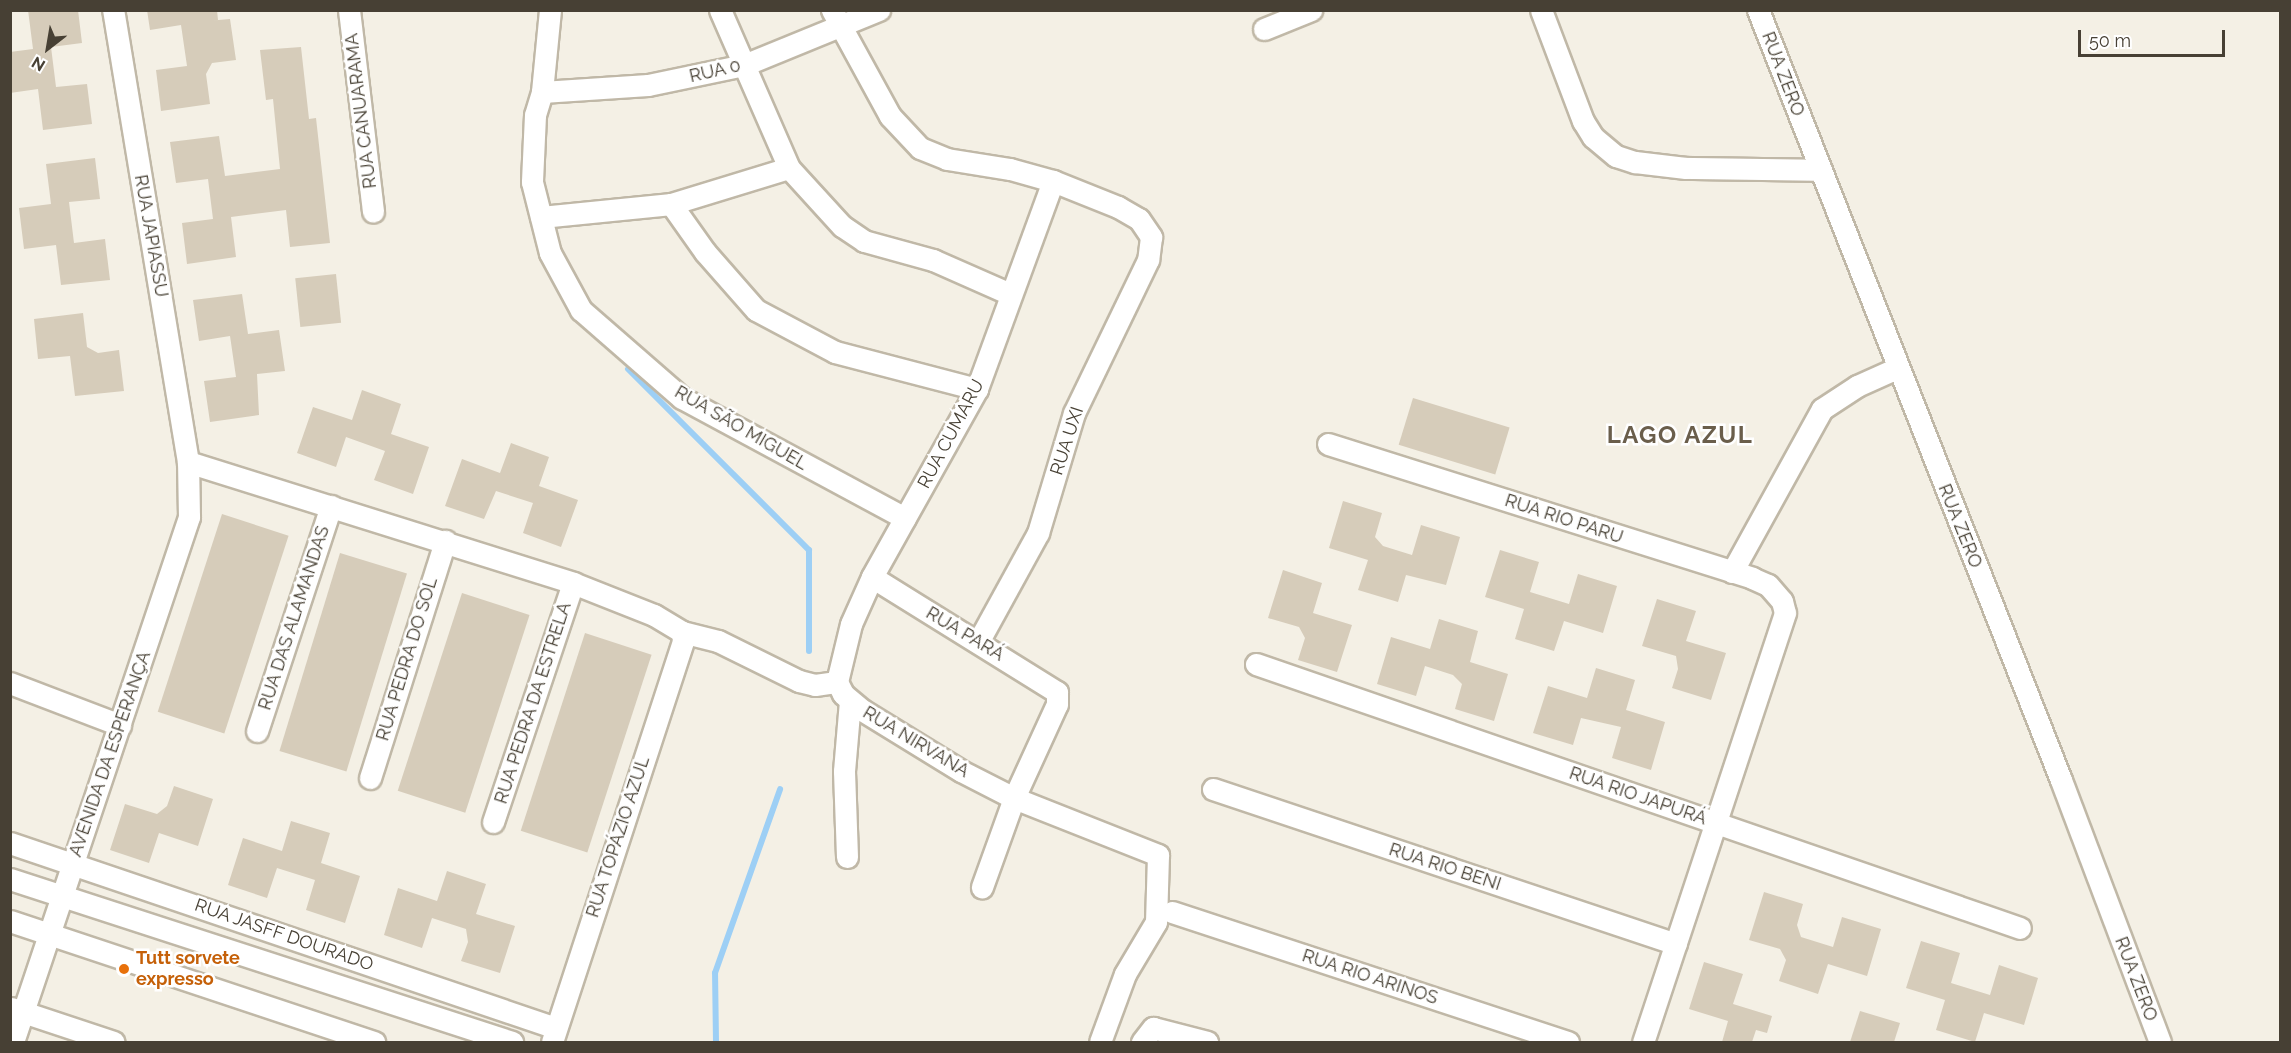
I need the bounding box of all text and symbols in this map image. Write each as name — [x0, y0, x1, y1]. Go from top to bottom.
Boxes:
north arrow — [18, 18, 78, 78]
scale bar — [2081, 18, 2228, 56]
street label: RUA ZERO — [1757, 29, 1809, 119]
text: 50 m — [2089, 30, 2131, 51]
street label: RUA CANUARAMA — [341, 32, 381, 190]
text: N — [28, 53, 49, 75]
street label: RUA 0 — [687, 55, 743, 87]
street label: RUA JAPIASSU — [129, 172, 173, 300]
street label: RUA CUMARU — [913, 376, 989, 492]
street label: RUA SÃO MIGUEL — [671, 381, 811, 475]
street label: RUA UXI — [1046, 404, 1088, 478]
district label: LAGO AZUL — [1606, 421, 1754, 449]
street label: RUA ZERO — [1933, 481, 1987, 571]
street label: RUA RIO PARU — [1502, 490, 1626, 548]
street label: RUA DAS ALAMANDAS — [254, 523, 334, 713]
street label: RUA PEDRA DO SOL — [372, 574, 442, 744]
street label: RUA PEDRA DA ESTRELA — [490, 599, 576, 807]
street label: RUA PARÁ — [922, 602, 1008, 666]
street label: AVENIDA DA ESPERANÇA — [64, 648, 156, 860]
street label: RUA NIRVANA — [859, 702, 973, 782]
street label: RUA TOPÁZIO AZUL — [582, 753, 654, 921]
street label: RUA RIO JAPURÁ — [1566, 762, 1710, 830]
street label: RUA RIO BENI — [1386, 839, 1504, 895]
street label: RUA JASFF DOURADO — [191, 894, 377, 976]
street label: RUA ZERO — [2110, 934, 2162, 1024]
street label: RUA RIO ARINOS — [1299, 945, 1441, 1009]
place label: Tutt sorvete expresso — [136, 948, 240, 990]
marker: Tutt sorvete expresso — [117, 962, 131, 976]

